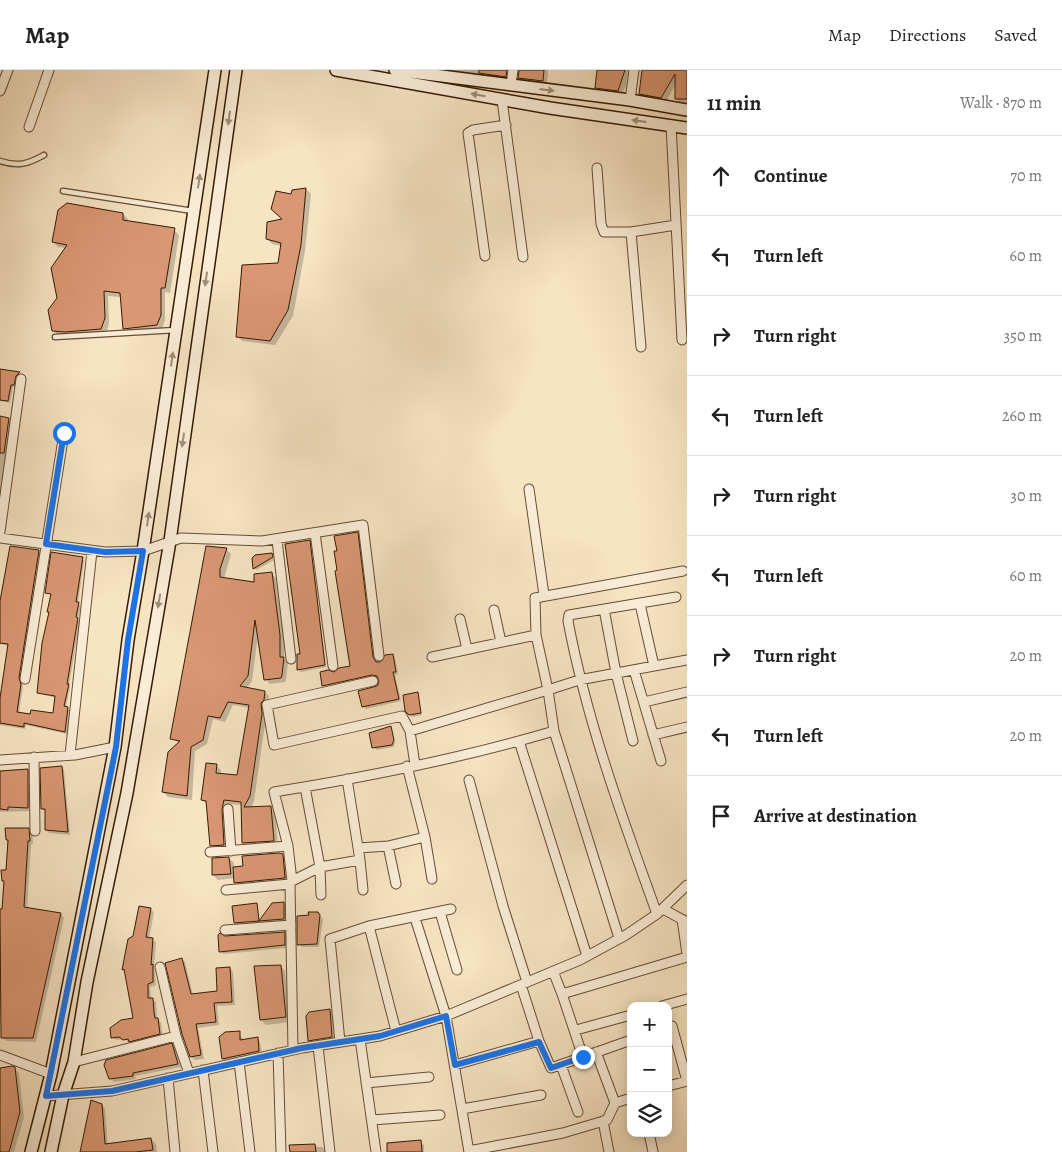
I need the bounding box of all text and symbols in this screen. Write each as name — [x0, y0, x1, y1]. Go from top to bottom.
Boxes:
text: Map — [25, 19, 69, 51]
text: Map — [828, 23, 861, 47]
text: Directions — [889, 23, 966, 47]
text: Saved — [994, 23, 1037, 47]
one-way arrow — [540, 86, 556, 94]
text: 11 min — [707, 89, 761, 117]
one-way arrow — [470, 91, 486, 99]
text: Walk · 870 m — [960, 92, 1042, 114]
one-way arrow — [225, 111, 233, 127]
one-way arrow — [630, 116, 646, 124]
icon: ahead — [707, 162, 735, 190]
text: Continue — [754, 163, 828, 189]
text: 70 m — [1010, 165, 1042, 187]
one-way arrow — [195, 172, 203, 188]
icon: left — [707, 242, 735, 270]
text: Turn left — [754, 243, 823, 269]
text: 60 m — [1010, 245, 1042, 267]
one-way arrow — [202, 271, 210, 287]
icon: right — [707, 322, 735, 350]
text: Turn right — [754, 323, 836, 349]
text: 350 m — [1003, 325, 1042, 347]
one-way arrow — [168, 350, 176, 366]
icon: left — [707, 402, 735, 430]
text: Turn left — [754, 403, 823, 429]
text: 260 m — [1002, 405, 1042, 427]
route start — [53, 422, 76, 445]
one-way arrow — [179, 432, 187, 448]
icon: right — [707, 482, 735, 510]
text: Turn right — [754, 483, 836, 509]
text: 30 m — [1010, 485, 1042, 507]
one-way arrow — [144, 511, 152, 527]
icon: left — [707, 562, 735, 590]
text: Turn left — [754, 563, 823, 589]
text: 60 m — [1010, 565, 1042, 587]
one-way arrow — [155, 593, 163, 609]
icon: right — [707, 642, 735, 670]
text: Turn right — [754, 643, 836, 669]
text: 20 m — [1009, 645, 1042, 667]
icon: left — [707, 722, 735, 750]
text: Turn left — [754, 723, 823, 749]
text: 20 m — [1009, 725, 1042, 747]
icon: arrive — [707, 802, 735, 830]
text: Arrive at destination — [754, 803, 917, 829]
map controls — [627, 1002, 672, 1137]
button: + — [627, 1002, 672, 1047]
route end — [572, 1046, 595, 1069]
button: − — [627, 1047, 672, 1092]
button: layers — [627, 1092, 672, 1137]

